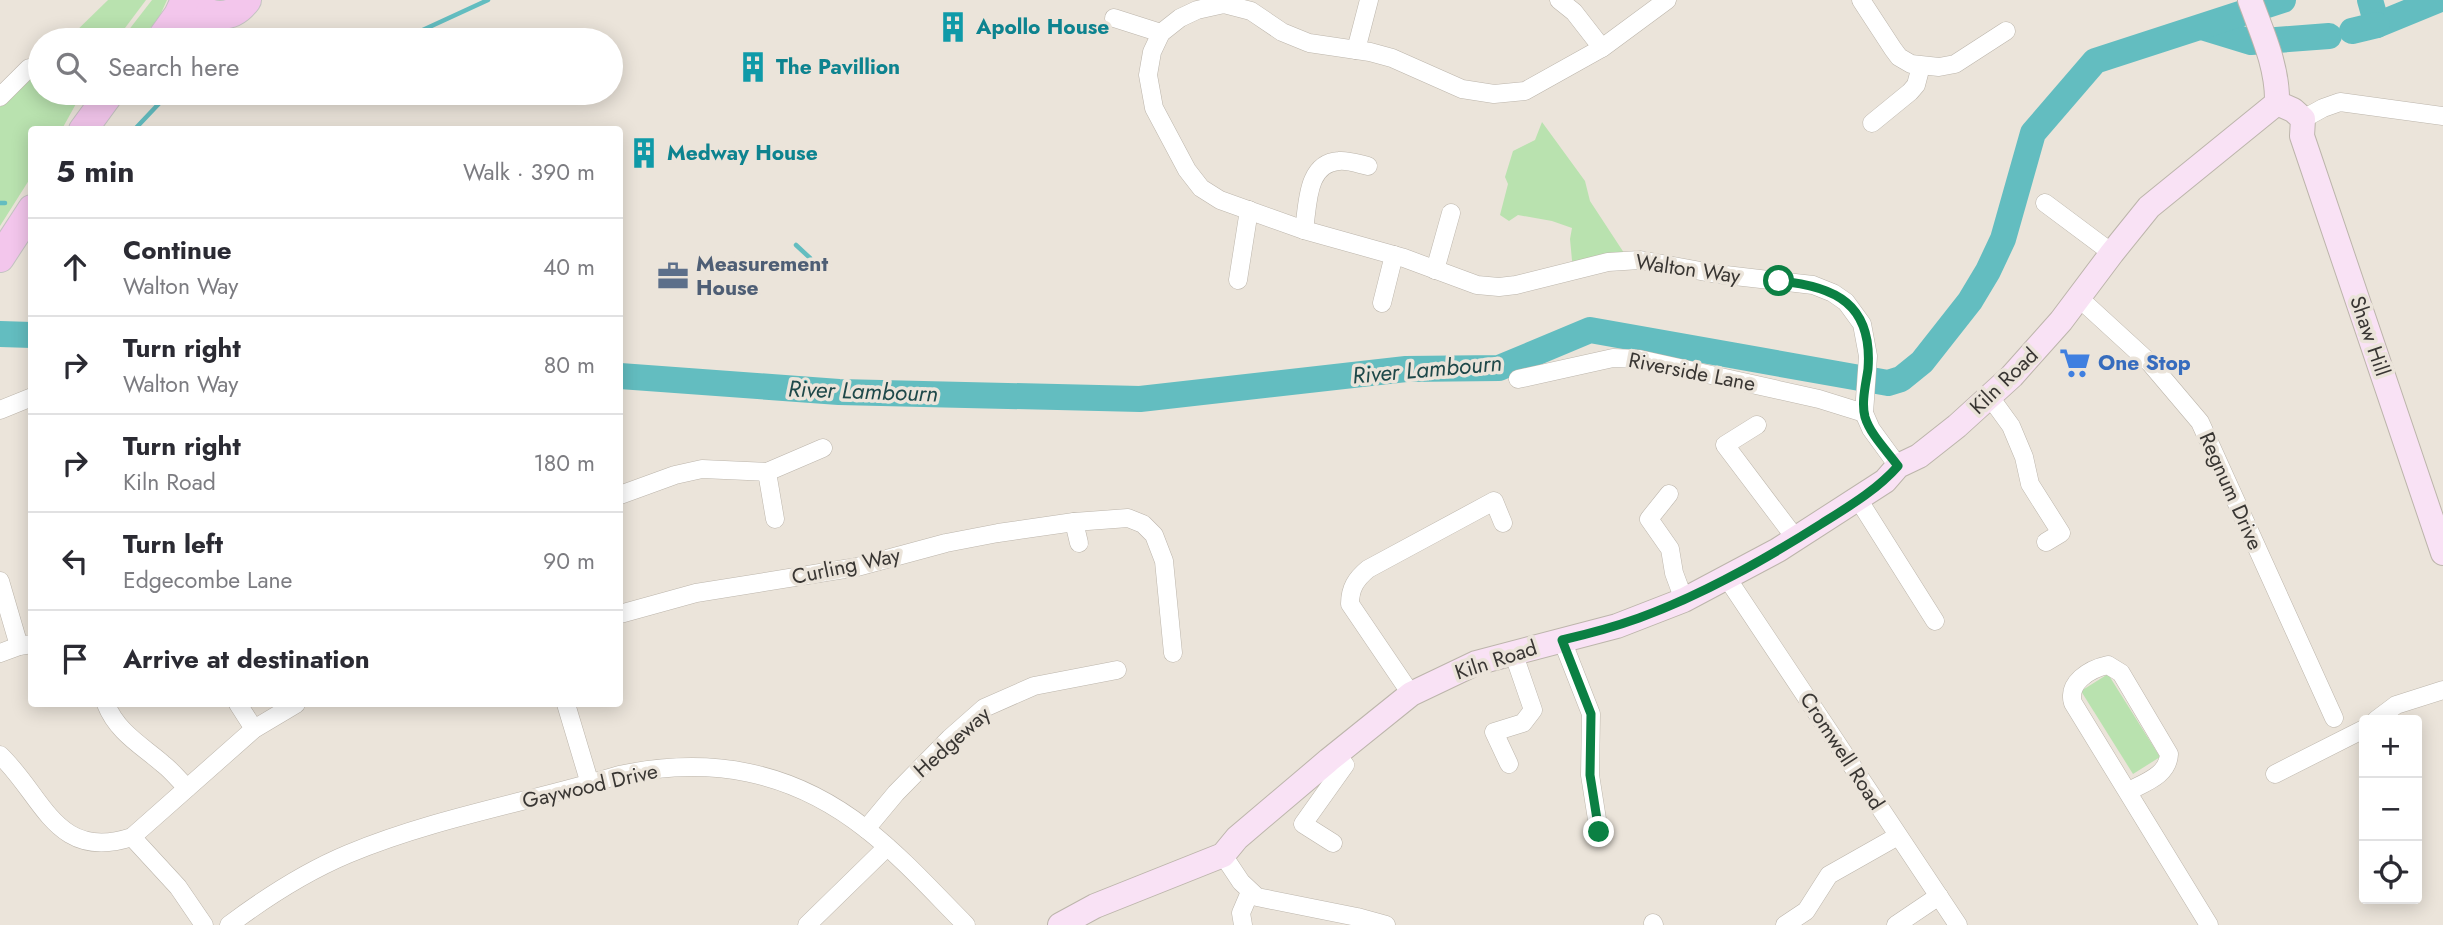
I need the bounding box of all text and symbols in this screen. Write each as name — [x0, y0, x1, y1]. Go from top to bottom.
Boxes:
building icon: Apollo House — [936, 10, 970, 44]
place label: Apollo House — [975, 12, 1109, 42]
search box — [28, 28, 623, 105]
icon: search — [52, 48, 90, 86]
text: Search here — [108, 48, 240, 86]
building icon: The Pavillion — [736, 50, 770, 84]
place label: The Pavillion — [776, 52, 900, 82]
building icon: Medway House — [627, 136, 661, 170]
place label: Medway House — [667, 138, 818, 168]
text: 5 min — [56, 150, 134, 193]
text: Walk · 390 m — [463, 155, 595, 189]
text: Continue — [123, 231, 232, 269]
street label: Walton Way — [1634, 247, 1743, 291]
icon: ahead — [56, 248, 94, 286]
place label: Measurement House — [696, 249, 828, 303]
text: 40 m — [543, 250, 595, 284]
office icon: Measurement House — [656, 259, 690, 293]
route start — [1763, 265, 1794, 296]
text: Walton Way — [123, 269, 238, 303]
street label: Shaw Hill — [2342, 292, 2398, 380]
text: Turn right — [123, 329, 241, 367]
street label: Kiln Road — [1963, 341, 2045, 421]
street label: Riverside Lane — [1626, 345, 1758, 399]
icon: right — [56, 346, 94, 384]
water label: River Lambourn — [1351, 346, 1503, 392]
supermarket icon: One Stop — [2058, 346, 2092, 380]
text: 80 m — [544, 348, 595, 382]
place label: One Stop — [2098, 348, 2191, 378]
text: Walton Way — [123, 367, 238, 401]
water label: River Lambourn — [787, 371, 939, 411]
text: Turn right — [123, 427, 241, 465]
street label: Regnum Drive — [2192, 427, 2270, 555]
icon: right — [56, 444, 94, 482]
text: 180 m — [533, 446, 595, 480]
text: Kiln Road — [123, 465, 216, 499]
text: Turn left — [123, 525, 223, 563]
street label: Curling Way — [789, 540, 904, 592]
icon: left — [56, 542, 94, 580]
text: 90 m — [543, 544, 595, 578]
text: Edgecombe Lane — [123, 563, 292, 597]
street label: Kiln Road — [1451, 633, 1541, 687]
icon: arrive — [56, 640, 94, 678]
text: Arrive at destination — [123, 640, 370, 678]
street label: Cromwell Road — [1793, 686, 1891, 816]
street label: Hedgeway — [907, 699, 997, 785]
map controls — [2359, 715, 2422, 904]
button: + — [2359, 715, 2422, 778]
street label: Gaywood Drive — [519, 756, 661, 816]
button: − — [2359, 778, 2422, 841]
route end — [1583, 816, 1614, 847]
button: locate — [2359, 841, 2422, 904]

